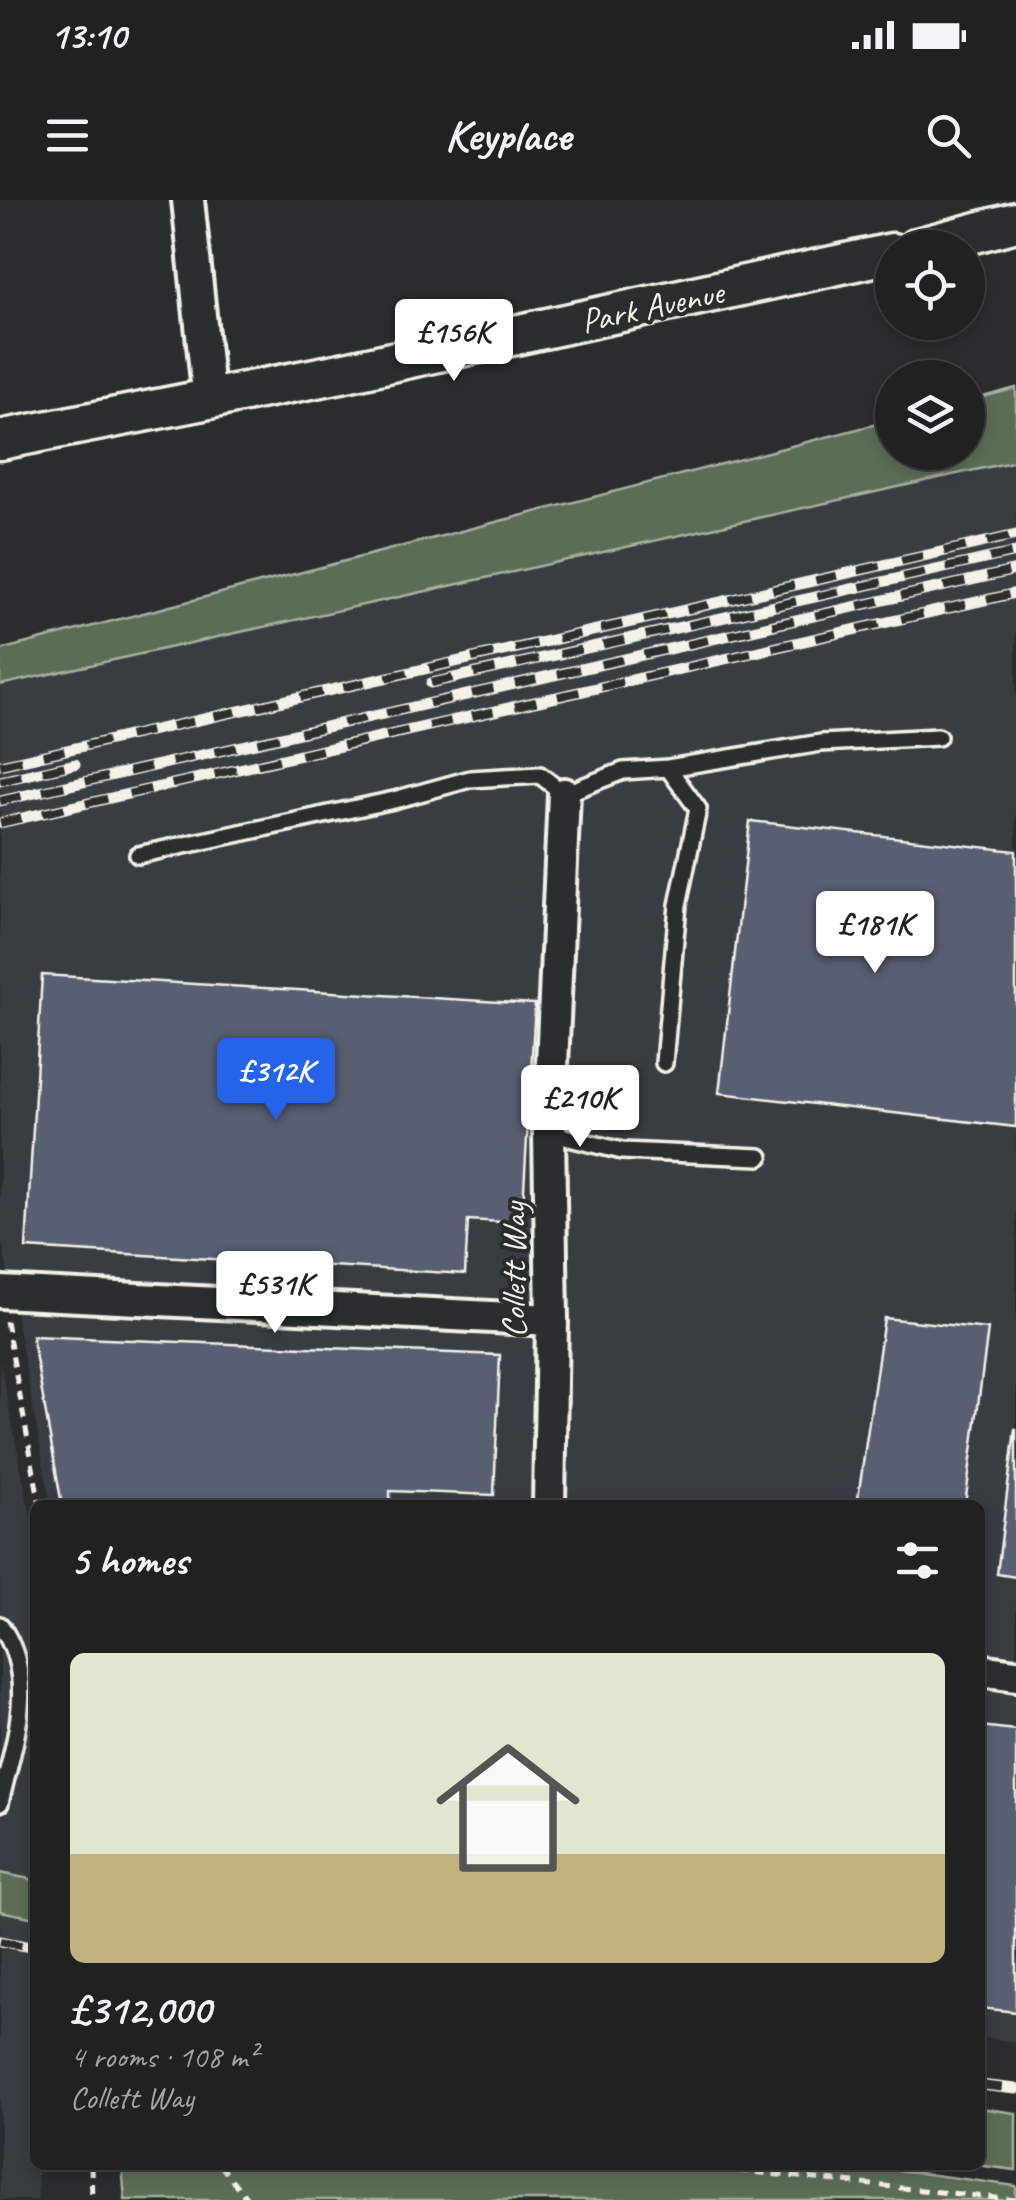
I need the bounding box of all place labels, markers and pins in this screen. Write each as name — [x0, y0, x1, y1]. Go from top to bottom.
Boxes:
pin: £156K — [384, 299, 524, 384]
pin: £181K — [805, 891, 945, 976]
pin: £312K — [206, 1038, 346, 1123]
pin: £210K — [510, 1065, 650, 1150]
pin: £531K — [205, 1251, 345, 1336]

